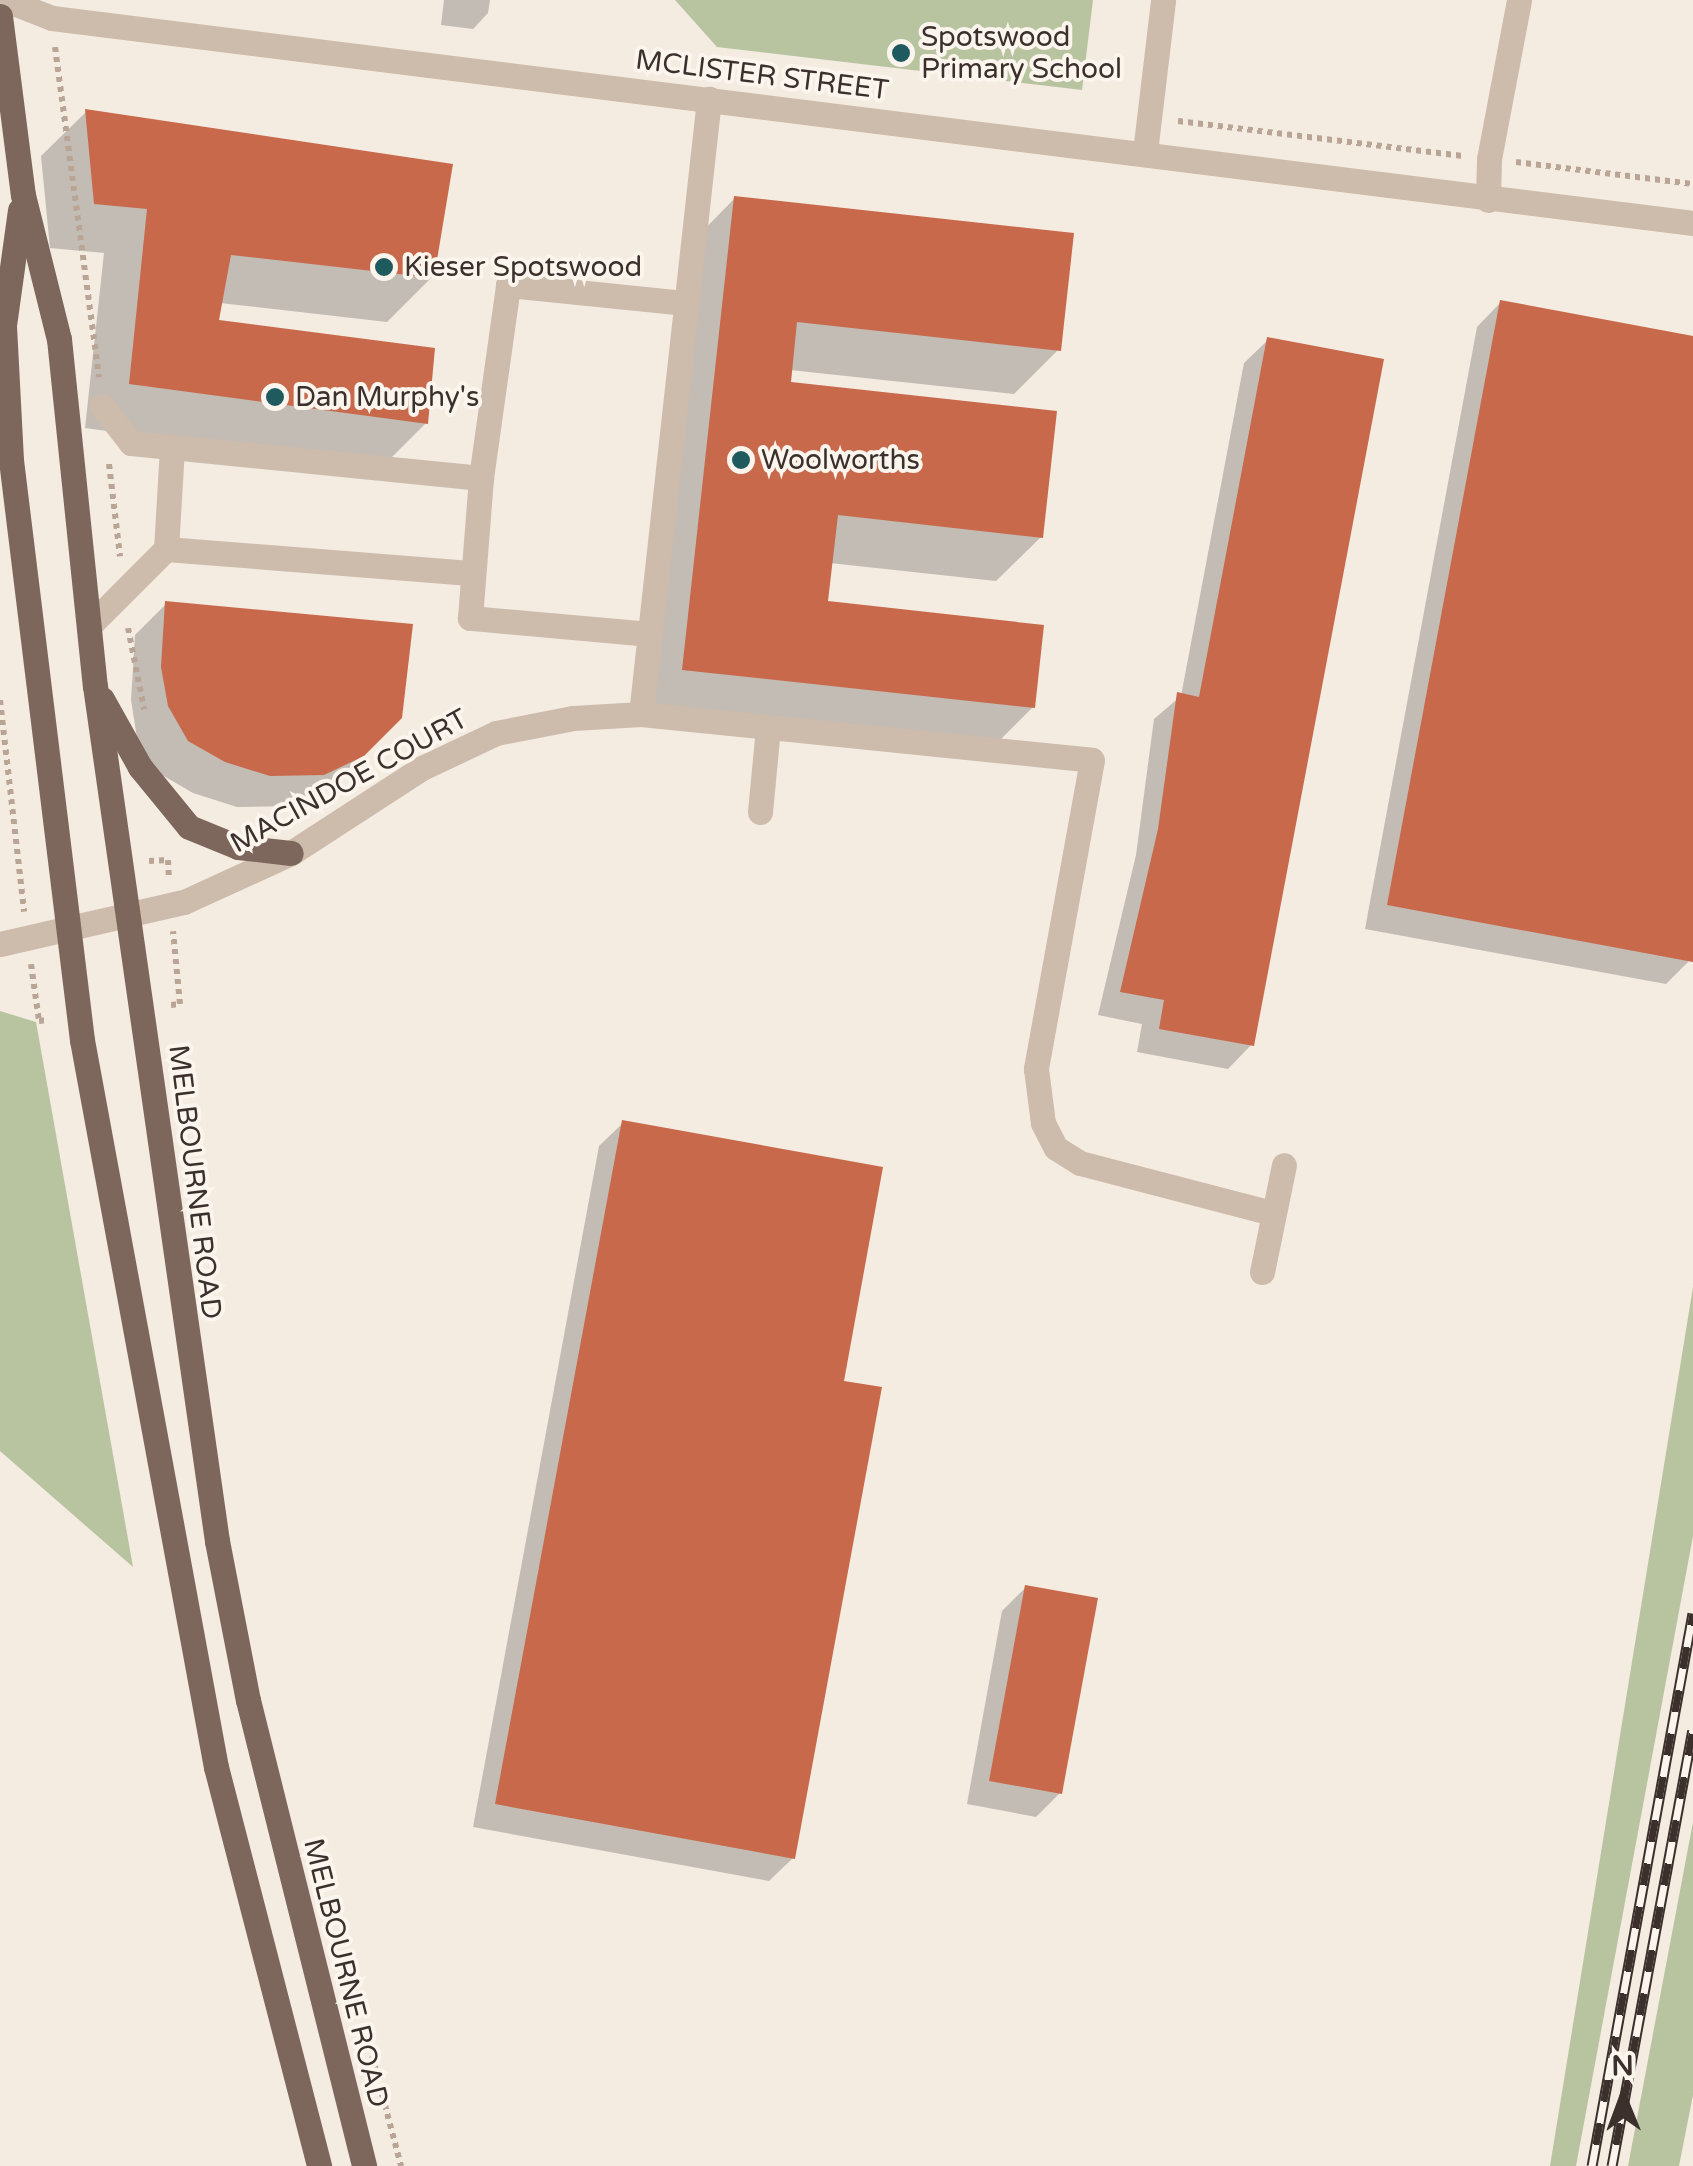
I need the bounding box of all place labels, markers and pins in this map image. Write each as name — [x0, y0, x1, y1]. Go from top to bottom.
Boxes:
place label: Spotswood Primary School — [921, 20, 1122, 86]
marker: Spotswood Primary School — [890, 42, 912, 64]
place label: Kieser Spotswood — [404, 250, 642, 284]
marker: Kieser Spotswood — [373, 256, 395, 278]
place label: Dan Murphy's — [295, 380, 479, 414]
marker: Dan Murphy's — [264, 386, 286, 408]
place label: Woolworths — [761, 443, 920, 477]
marker: Woolworths — [730, 449, 752, 471]

